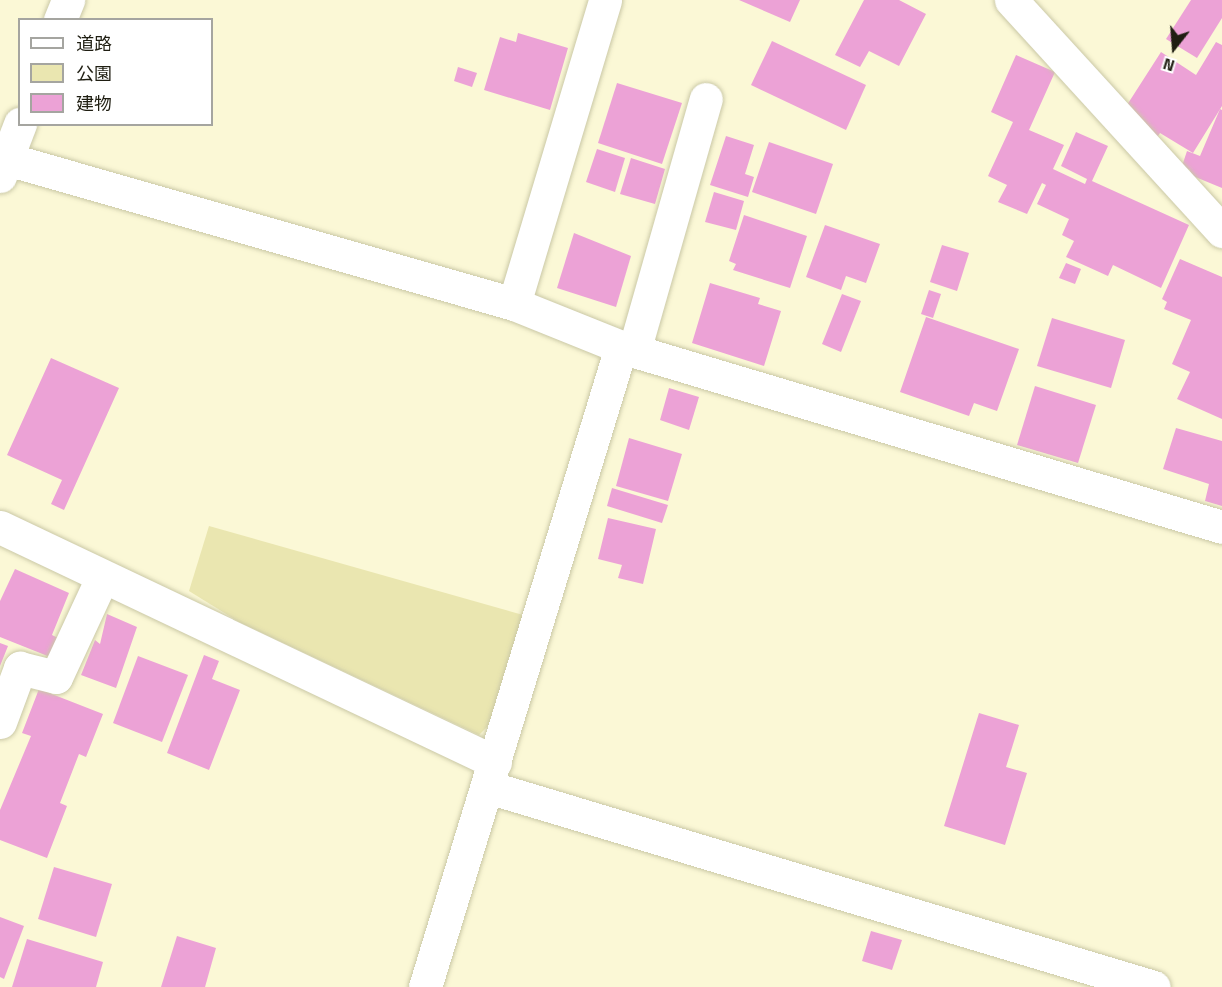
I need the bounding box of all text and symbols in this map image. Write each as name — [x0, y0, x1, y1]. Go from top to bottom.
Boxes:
legend — [18, 18, 213, 126]
north arrow — [1144, 18, 1204, 78]
text: 道路 — [76, 30, 112, 57]
text: N — [1160, 52, 1178, 78]
text: 公園 — [76, 60, 112, 87]
text: 建物 — [76, 90, 112, 117]

